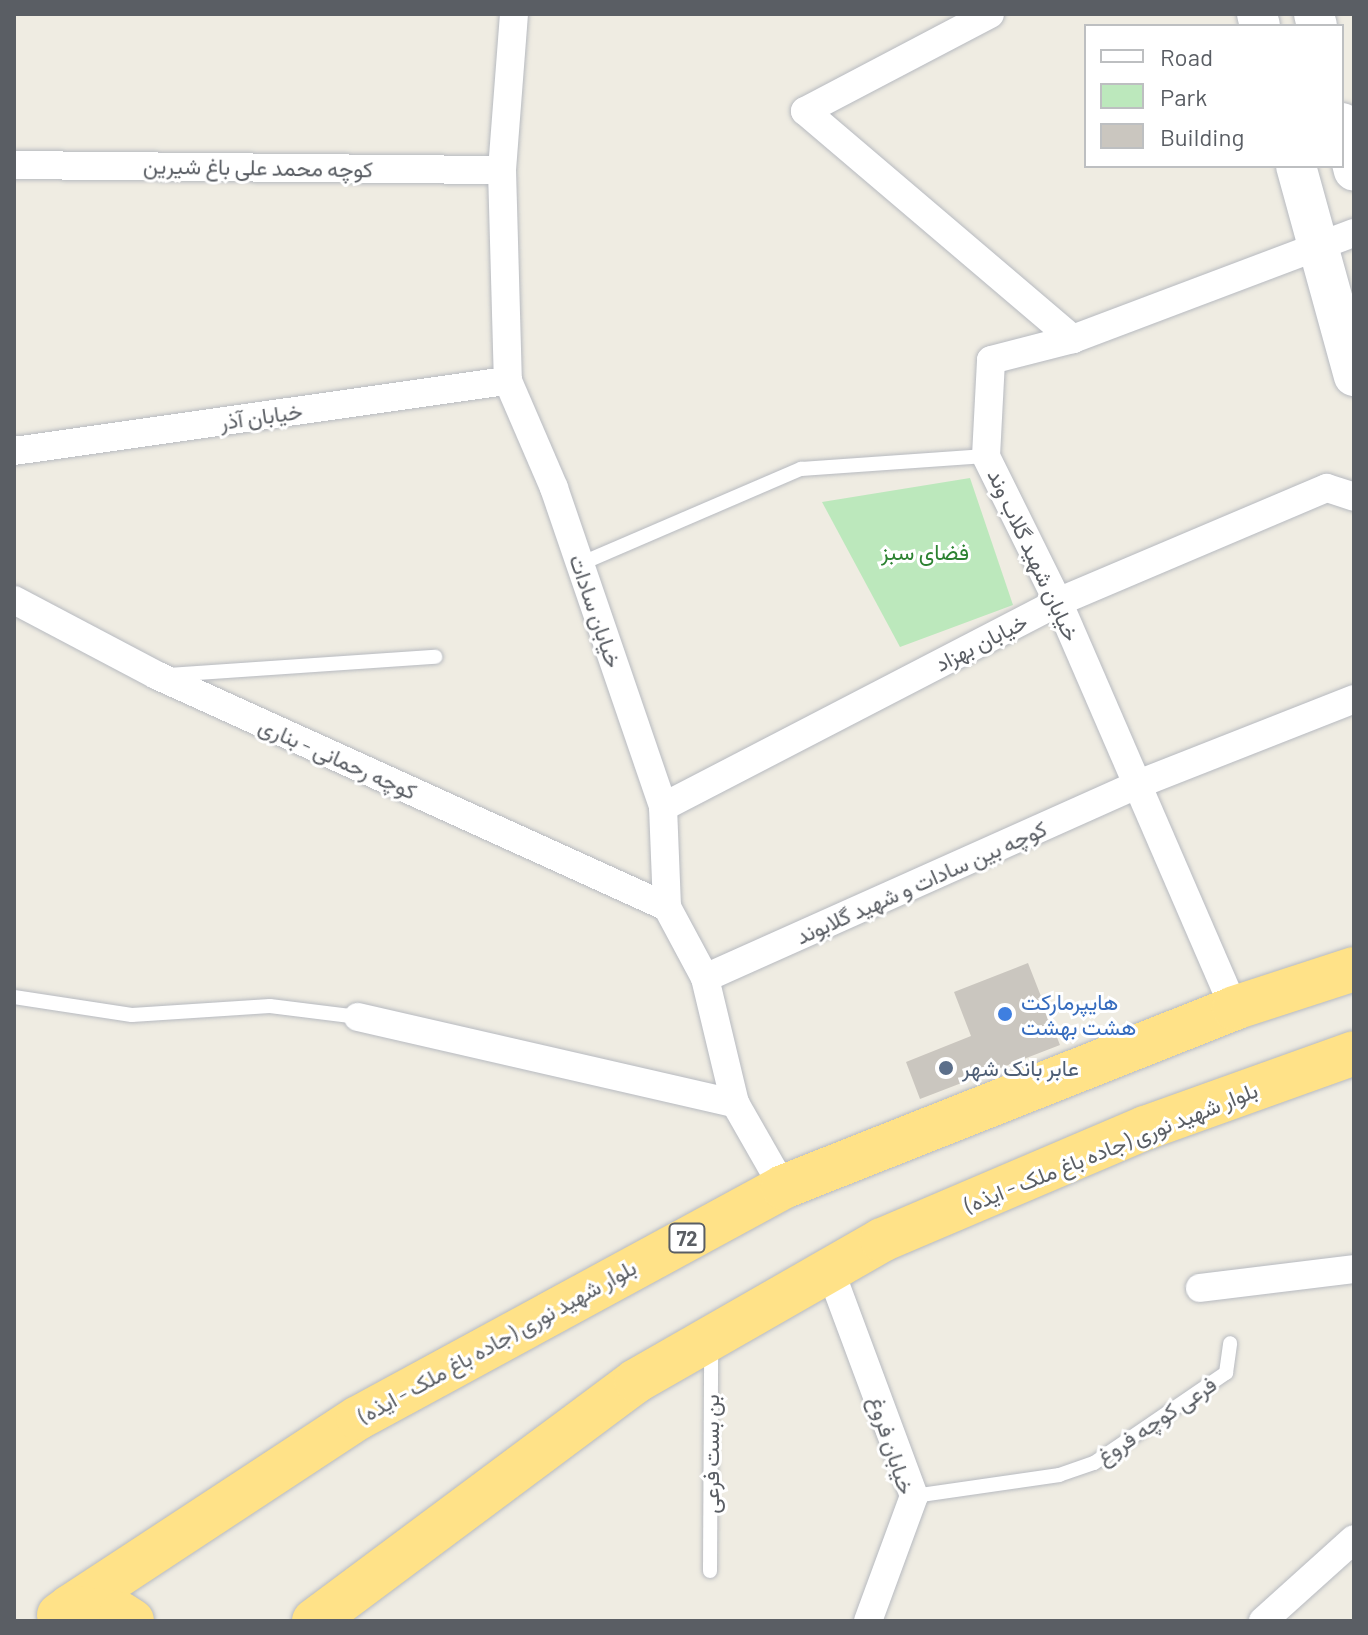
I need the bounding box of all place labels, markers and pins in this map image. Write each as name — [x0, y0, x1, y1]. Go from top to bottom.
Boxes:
place label: هایپرمارکت هشت بهشت — [1021, 988, 1136, 1040]
marker: هایپرمارکت هشت بهشت — [996, 1005, 1014, 1023]
place label: عابر بانک شهر — [962, 1055, 1079, 1081]
marker: عابر بانک شهر — [937, 1059, 955, 1077]

